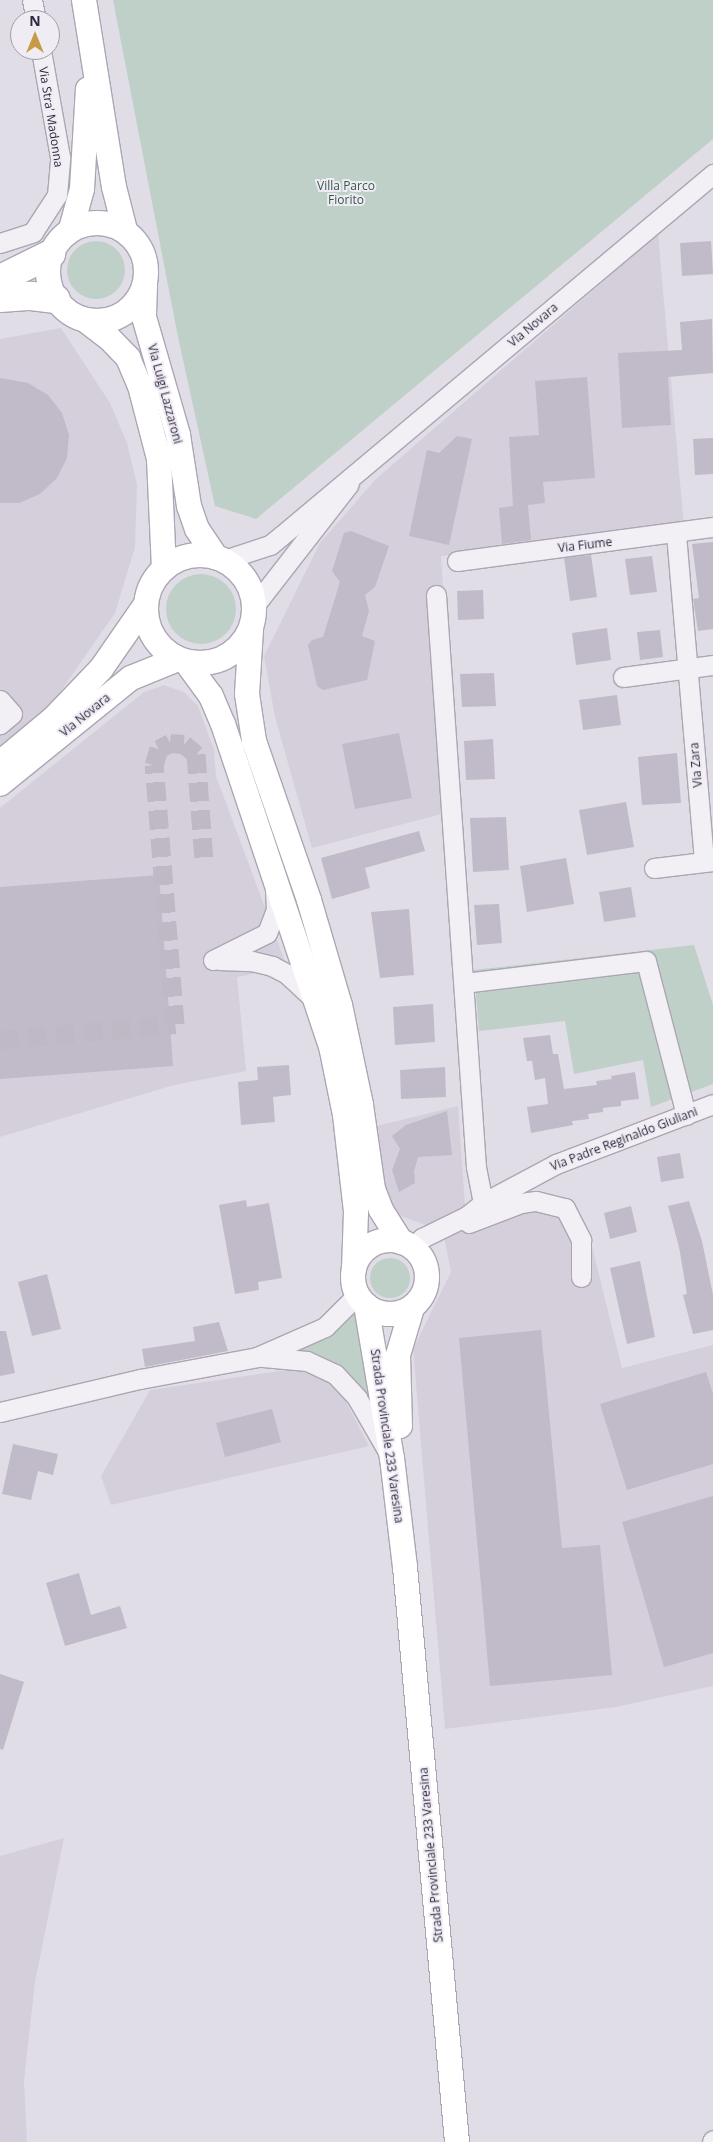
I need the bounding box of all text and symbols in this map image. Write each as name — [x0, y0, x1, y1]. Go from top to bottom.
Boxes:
north arrow — [10, 10, 60, 60]
text: N — [29, 11, 41, 30]
street label: Via Stra' Madonna — [36, 66, 66, 168]
park label: Villa Parco Fiorito — [317, 179, 375, 207]
street label: Via Novara — [505, 300, 561, 350]
street label: Via Luigi Lazzaroni — [145, 343, 185, 445]
street label: Via Fiume — [557, 535, 613, 555]
street label: Via Novara — [57, 690, 113, 740]
street label: Via Zara — [687, 742, 705, 788]
street label: Via Padre Reginaldo Giuliani — [548, 1104, 700, 1174]
street label: Strada Provinciale 233 Varesina — [368, 1348, 406, 1524]
street label: Strada Provinciale 233 Varesina — [416, 1767, 446, 1943]

